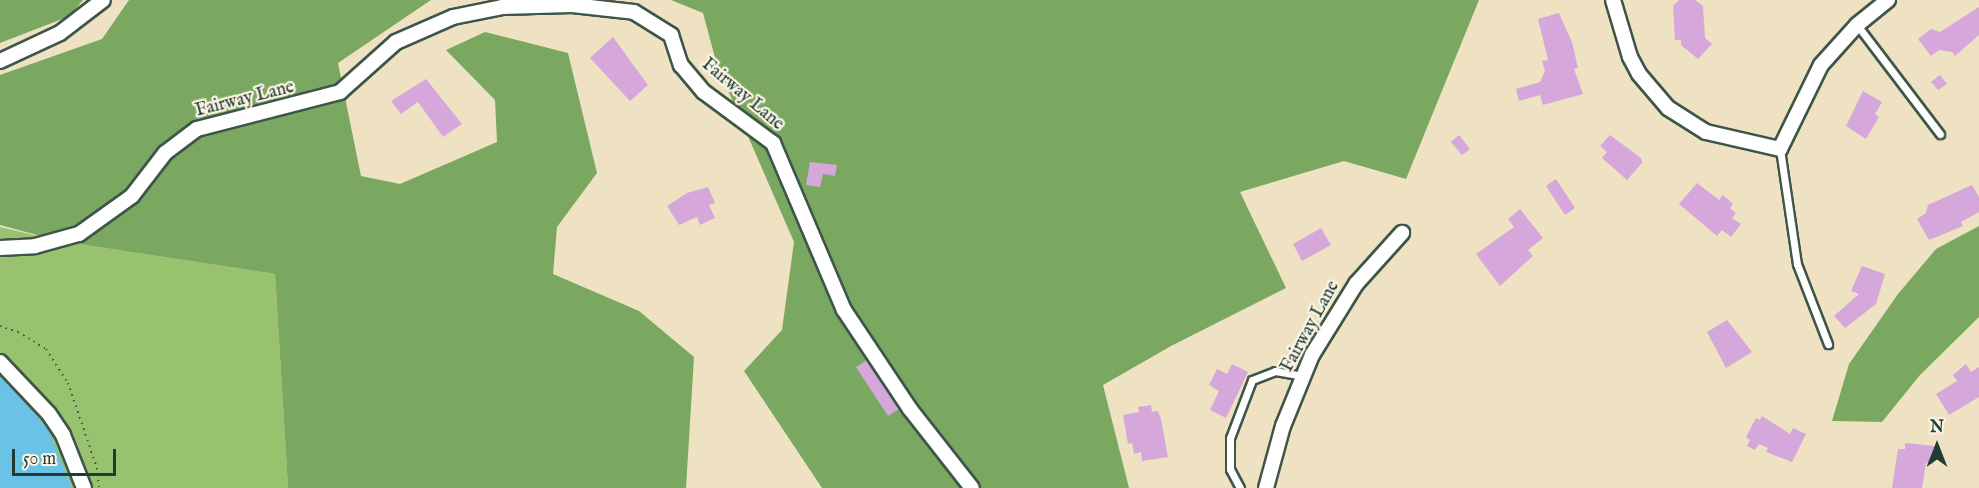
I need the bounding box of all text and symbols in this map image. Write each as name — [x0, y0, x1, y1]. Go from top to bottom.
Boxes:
street label: Fairway Lane — [696, 54, 788, 136]
street label: Fairway Lane — [193, 77, 297, 123]
street label: Fairway Lane — [1277, 278, 1345, 376]
north arrow — [1907, 416, 1967, 476]
text: N — [1930, 418, 1944, 438]
scale bar — [15, 437, 118, 475]
text: 50 m — [23, 448, 56, 471]

